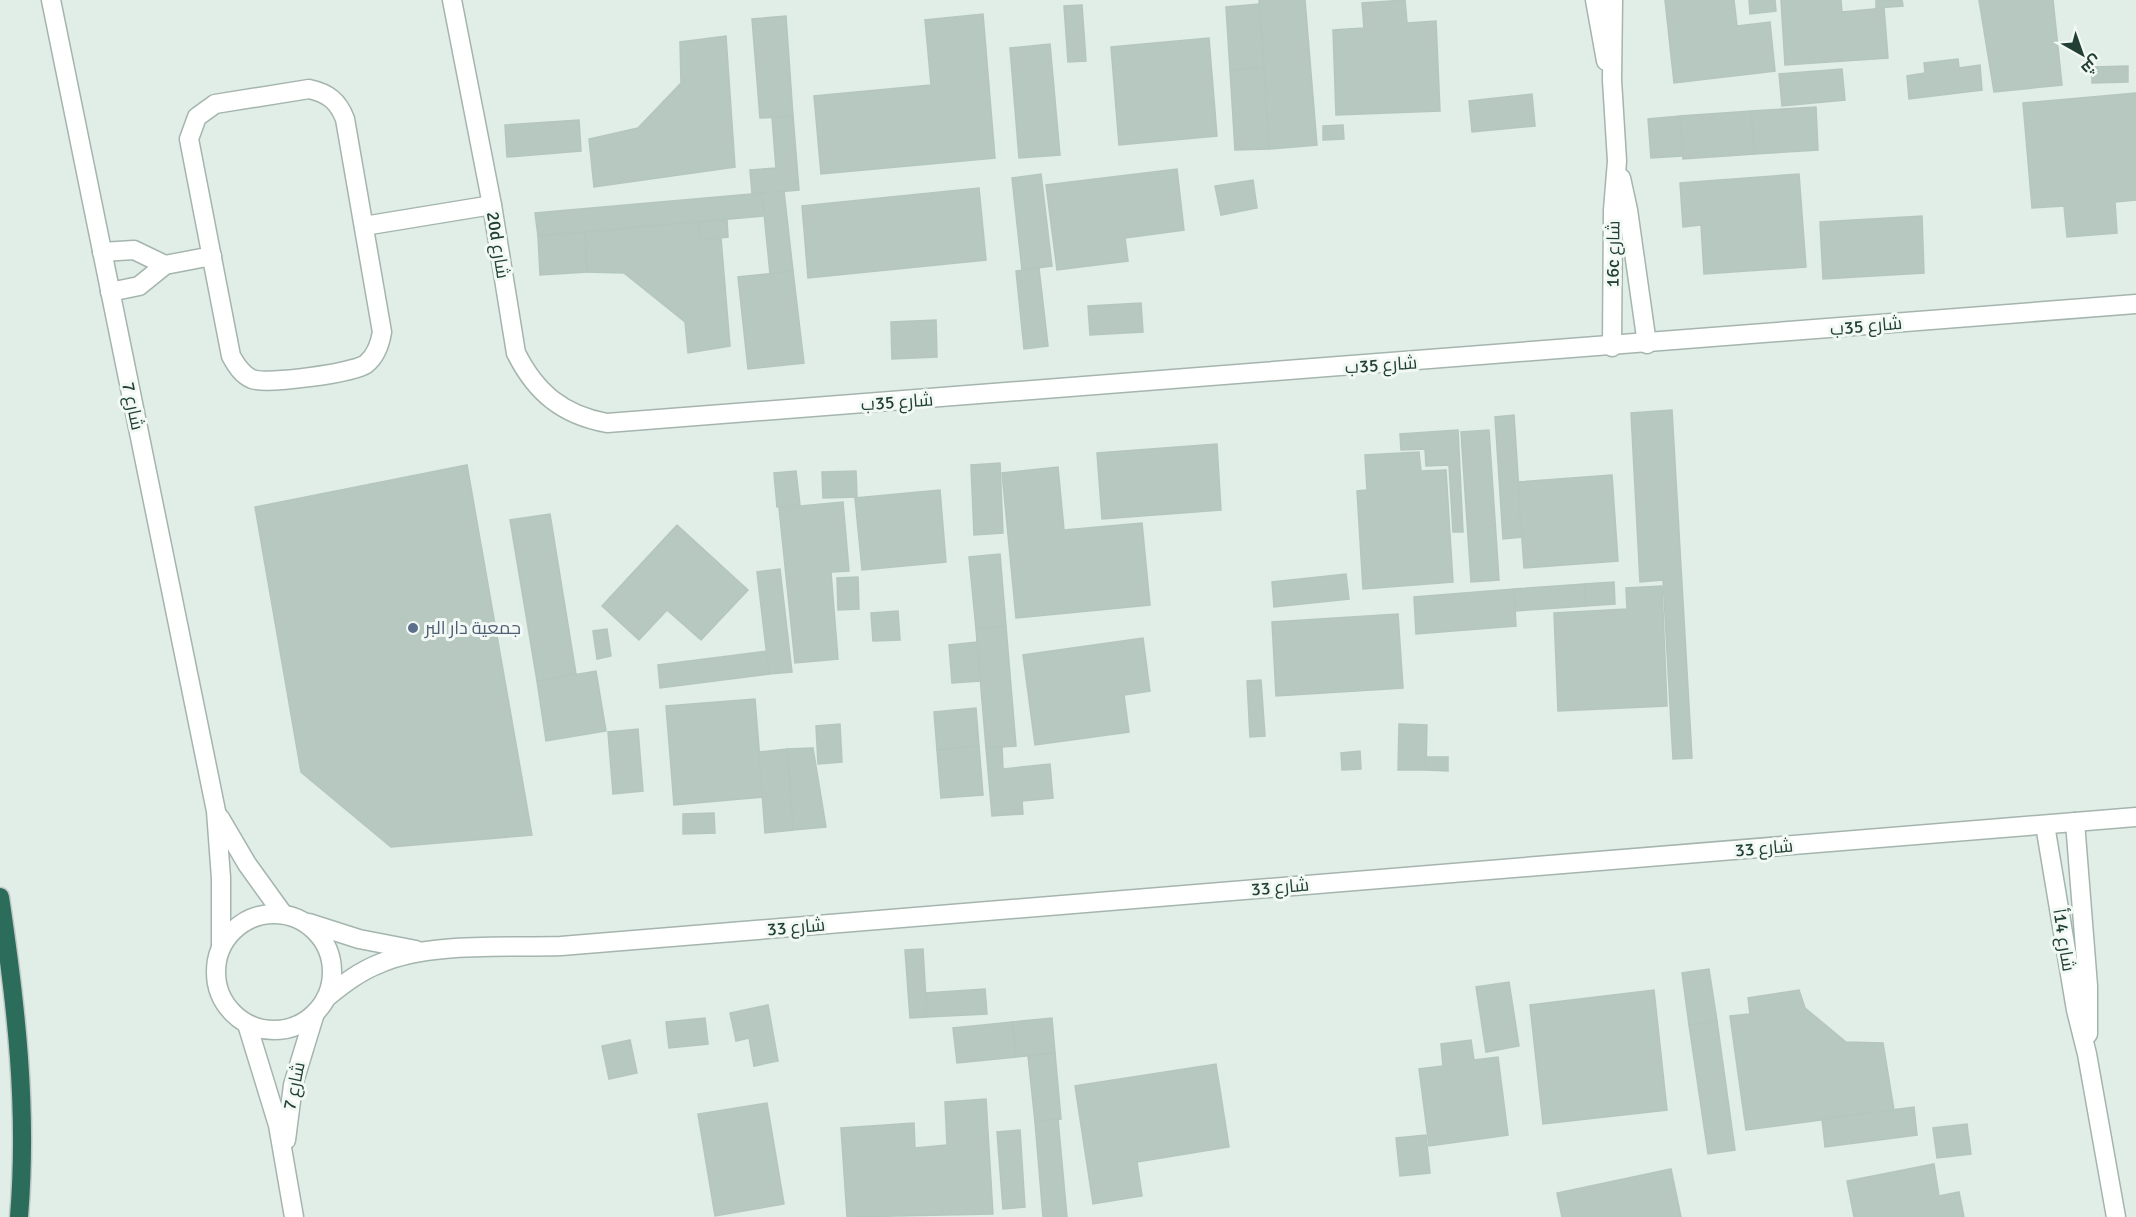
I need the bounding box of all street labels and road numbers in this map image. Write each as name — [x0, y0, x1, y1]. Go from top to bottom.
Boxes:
street label: 20d شارع — [481, 210, 514, 280]
street label: 16c شارع — [1601, 220, 1626, 288]
street label: شارع 35ب — [1829, 312, 1903, 341]
street label: شارع 35ب — [1344, 351, 1418, 379]
street label: شارع 7 — [116, 380, 149, 432]
street label: شارع 35ب — [860, 388, 934, 416]
street label: شارع 33 — [1734, 835, 1794, 862]
street label: شارع 33 — [1250, 874, 1310, 901]
street label: شارع 14أ — [2047, 907, 2080, 973]
street label: شارع 33 — [766, 914, 826, 941]
street label: شارع 7 — [278, 1060, 311, 1112]

